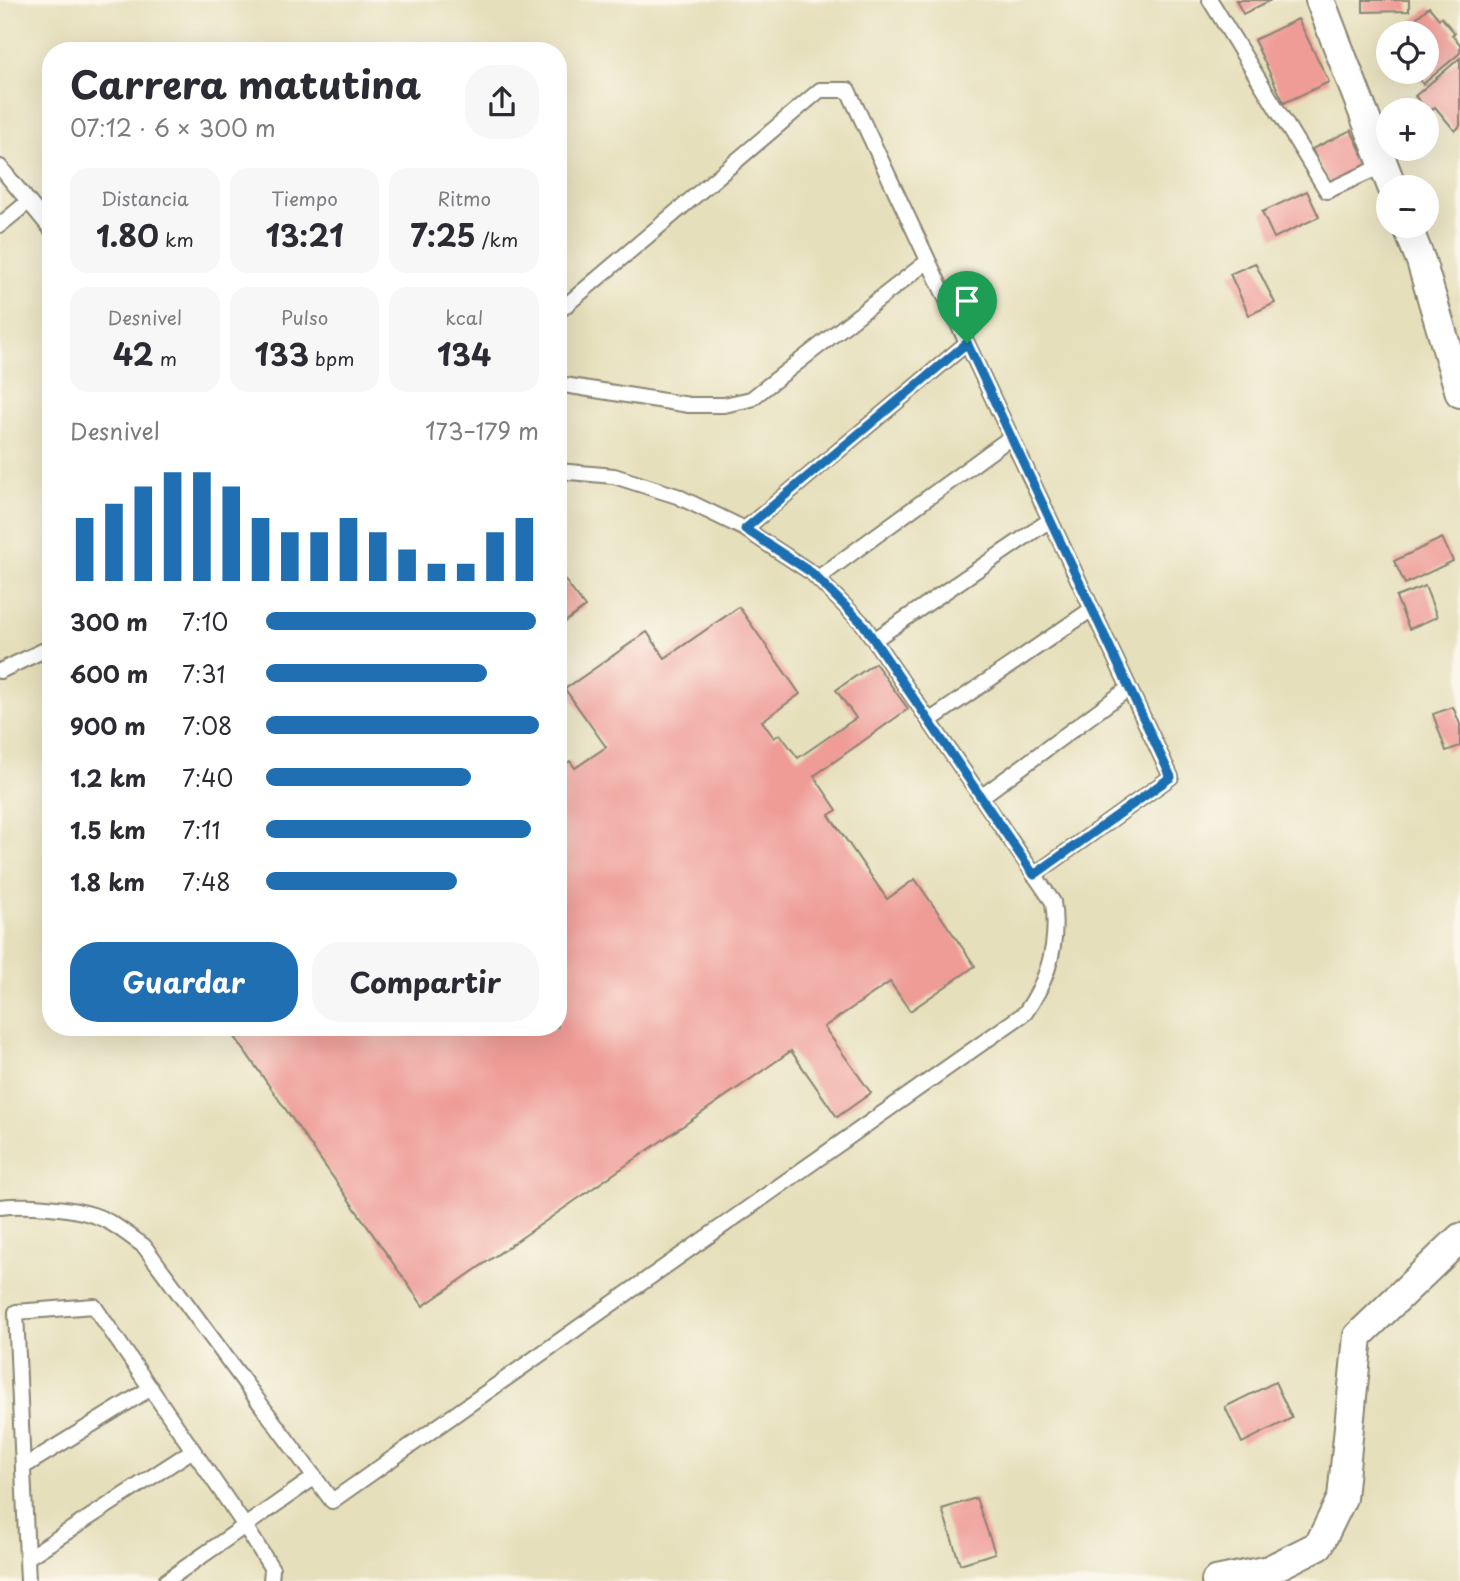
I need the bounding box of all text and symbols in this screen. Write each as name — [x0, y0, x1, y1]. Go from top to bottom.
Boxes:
map controls — [1376, 21, 1439, 238]
button: locate — [1376, 21, 1439, 84]
text: Carrera matutina — [70, 55, 421, 112]
button: share — [465, 65, 539, 139]
button: + — [1376, 98, 1439, 161]
text: 07:12 · 6 × 300 m — [70, 110, 276, 145]
button: − — [1376, 175, 1439, 238]
text: Distancia — [101, 184, 189, 212]
text: Tiempo — [271, 184, 338, 212]
text: Ritmo — [437, 184, 491, 212]
text: 1.80 — [96, 212, 159, 257]
text: 13:21 — [265, 212, 344, 257]
text: 7:25 — [410, 212, 476, 257]
text: km — [159, 225, 194, 253]
text: /km — [476, 225, 518, 253]
pin — [937, 271, 997, 343]
icon: arrive — [948, 282, 986, 320]
text: Desnivel — [108, 303, 182, 331]
text: Pulso — [281, 303, 328, 331]
text: kcal — [445, 303, 483, 331]
text: 42 — [113, 331, 153, 376]
text: 133 — [255, 331, 309, 376]
text: 134 — [437, 331, 491, 376]
text: m — [153, 344, 177, 372]
text: bpm — [309, 344, 354, 372]
text: Desnivel — [70, 413, 160, 448]
text: 173–179 m — [425, 413, 539, 448]
text: 300 m — [70, 604, 148, 639]
text: 7:10 — [182, 604, 228, 639]
text: 600 m — [70, 656, 148, 691]
text: 7:31 — [182, 656, 225, 691]
text: 900 m — [70, 708, 146, 743]
text: 7:08 — [182, 708, 233, 743]
text: 1.2 km — [70, 760, 146, 795]
text: 7:40 — [182, 760, 233, 795]
text: 1.5 km — [70, 812, 146, 847]
text: 7:11 — [182, 812, 221, 847]
text: 1.8 km — [70, 864, 145, 899]
text: 7:48 — [182, 864, 231, 899]
button: Guardar — [70, 942, 298, 1022]
button: Compartir — [312, 942, 539, 1022]

